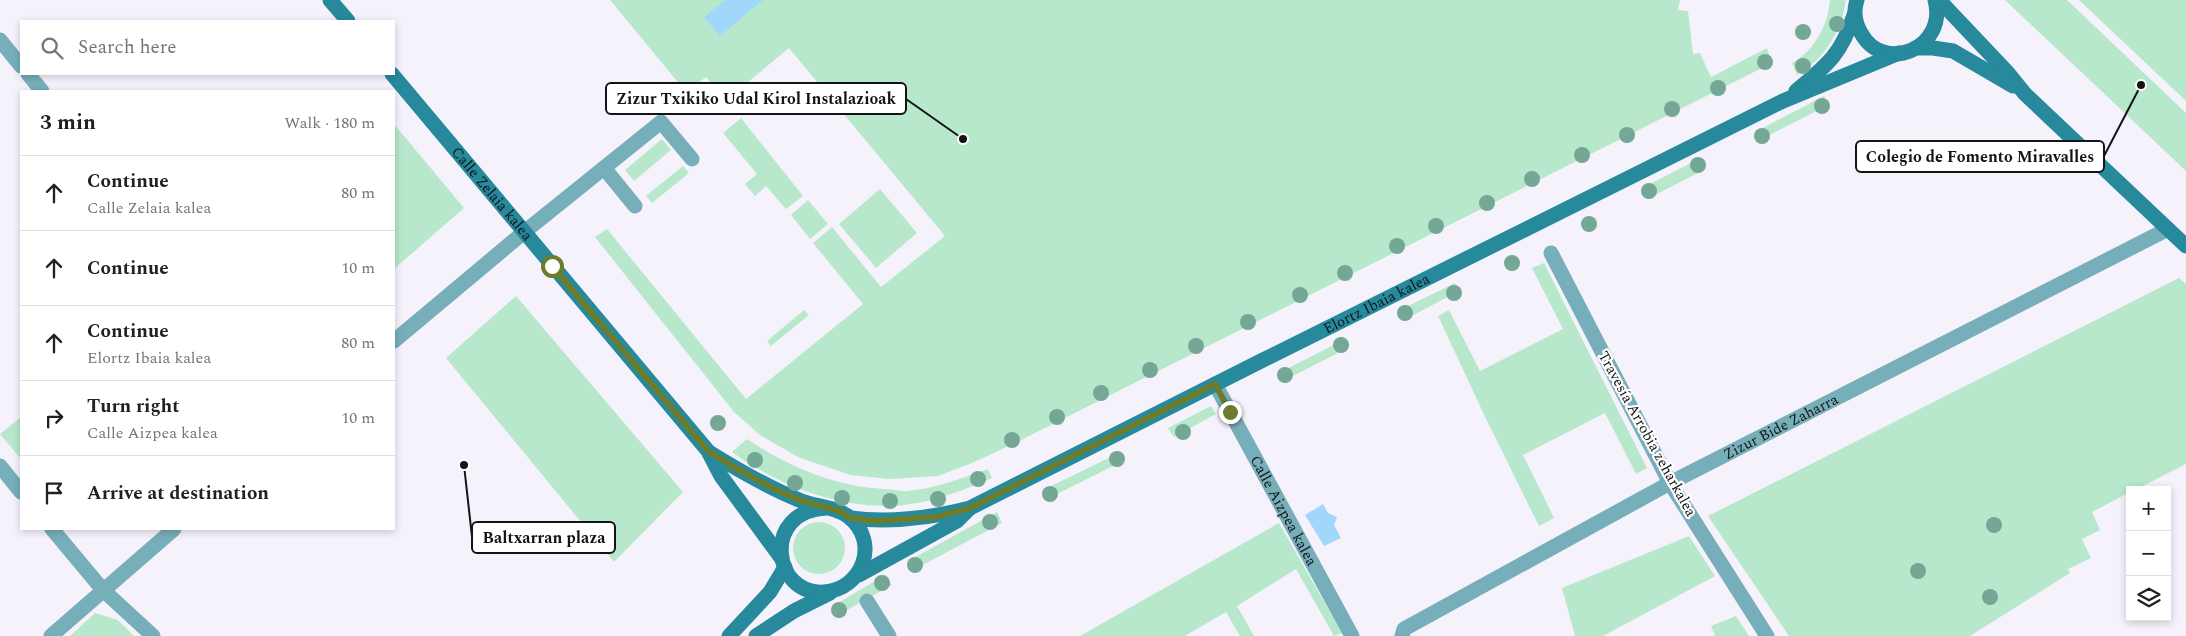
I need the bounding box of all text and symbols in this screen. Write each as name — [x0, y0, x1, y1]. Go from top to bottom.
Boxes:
search box — [20, 20, 395, 75]
text: Search here — [78, 33, 177, 62]
icon: search — [38, 34, 66, 62]
callout: Zizur Txikiko Udal Kirol Instalazioak — [606, 83, 906, 114]
text: Zizur Txikiko Udal Kirol Instalazioak — [616, 87, 896, 111]
text: 3 min — [40, 107, 96, 139]
text: Walk · 180 m — [284, 111, 375, 135]
street label: Calle Zelaia kalea — [446, 141, 539, 246]
callout: Colegio de Fomento Miravalles — [1856, 141, 2104, 172]
text: Colegio de Fomento Miravalles — [1866, 145, 2094, 169]
text: Continue — [87, 167, 169, 196]
icon: ahead — [40, 179, 68, 207]
text: 80 m — [341, 181, 375, 205]
text: Calle Zelaia kalea — [87, 196, 211, 220]
icon: ahead — [40, 254, 68, 282]
text: Continue — [87, 254, 169, 283]
route start — [541, 255, 564, 278]
text: 10 m — [341, 256, 375, 280]
street label: Elortz Ibaia kalea — [1319, 267, 1434, 340]
text: Continue — [87, 317, 169, 346]
icon: ahead — [40, 329, 68, 357]
text: 80 m — [341, 331, 375, 355]
text: Elortz Ibaia kalea — [87, 346, 211, 370]
street label: Travesía Arrobia zeharkalea — [1592, 347, 1702, 521]
street label: Zizur Bide Zaharra — [1719, 387, 1843, 465]
text: Turn right — [87, 392, 180, 421]
route end — [1219, 401, 1242, 424]
icon: right — [40, 404, 68, 432]
text: 10 m — [341, 406, 375, 430]
text: Calle Aizpea kalea — [87, 421, 218, 445]
street label: Calle Aizpea kalea — [1244, 451, 1324, 571]
icon: arrive — [40, 479, 68, 507]
text: Arrive at destination — [87, 479, 269, 508]
map controls — [2126, 486, 2171, 621]
button: + — [2126, 486, 2171, 531]
callout: Baltxarran plaza — [472, 522, 615, 553]
text: Baltxarran plaza — [483, 526, 606, 550]
button: − — [2126, 531, 2171, 576]
button: layers — [2126, 576, 2171, 621]

